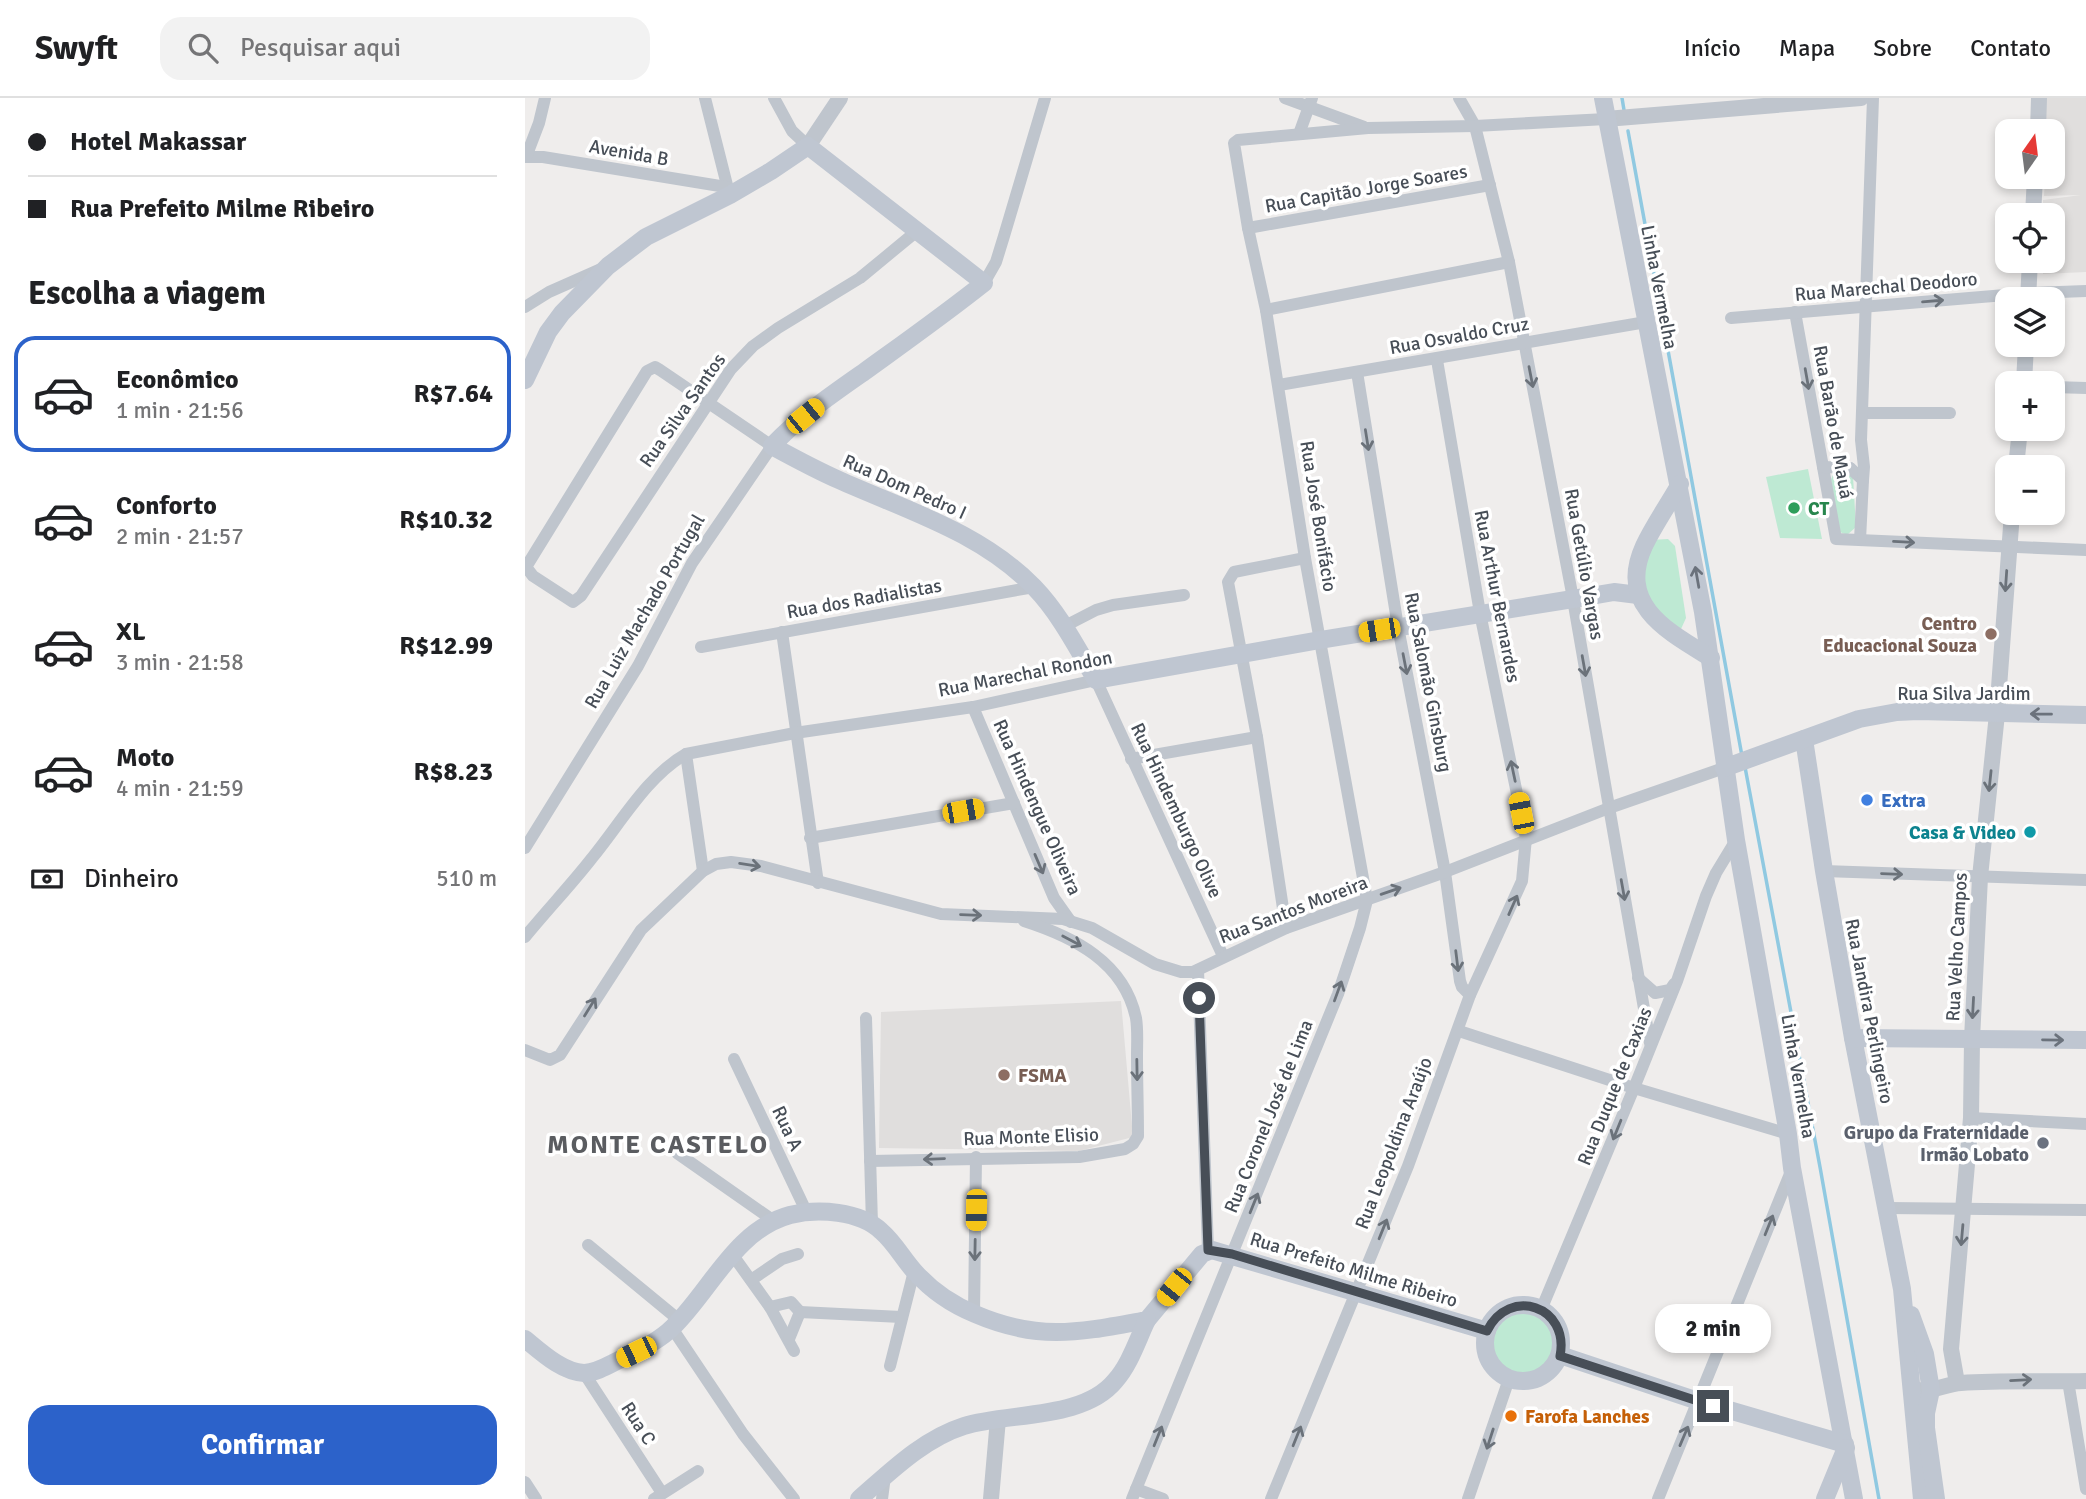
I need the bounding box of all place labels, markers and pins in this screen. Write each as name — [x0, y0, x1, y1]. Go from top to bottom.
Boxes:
place label: CT — [1808, 497, 1830, 521]
marker: CT — [1786, 500, 1802, 516]
place label: Centro Educacional Souza — [1823, 612, 1977, 658]
marker: Centro Educacional Souza — [1983, 626, 1999, 642]
place label: Extra — [1881, 789, 1926, 813]
marker: Extra — [1859, 792, 1875, 808]
place label: Casa & Video — [1909, 821, 2016, 845]
marker: Casa & Video — [2022, 824, 2038, 840]
place label: FSMA — [1018, 1064, 1067, 1088]
marker: FSMA — [996, 1067, 1012, 1083]
place label: Grupo da Fraternidade Irmão Lobato — [1844, 1121, 2029, 1167]
marker: Grupo da Fraternidade Irmão Lobato — [2035, 1135, 2051, 1151]
place label: Farofa Lanches — [1525, 1405, 1649, 1429]
marker: Farofa Lanches — [1503, 1408, 1519, 1424]

